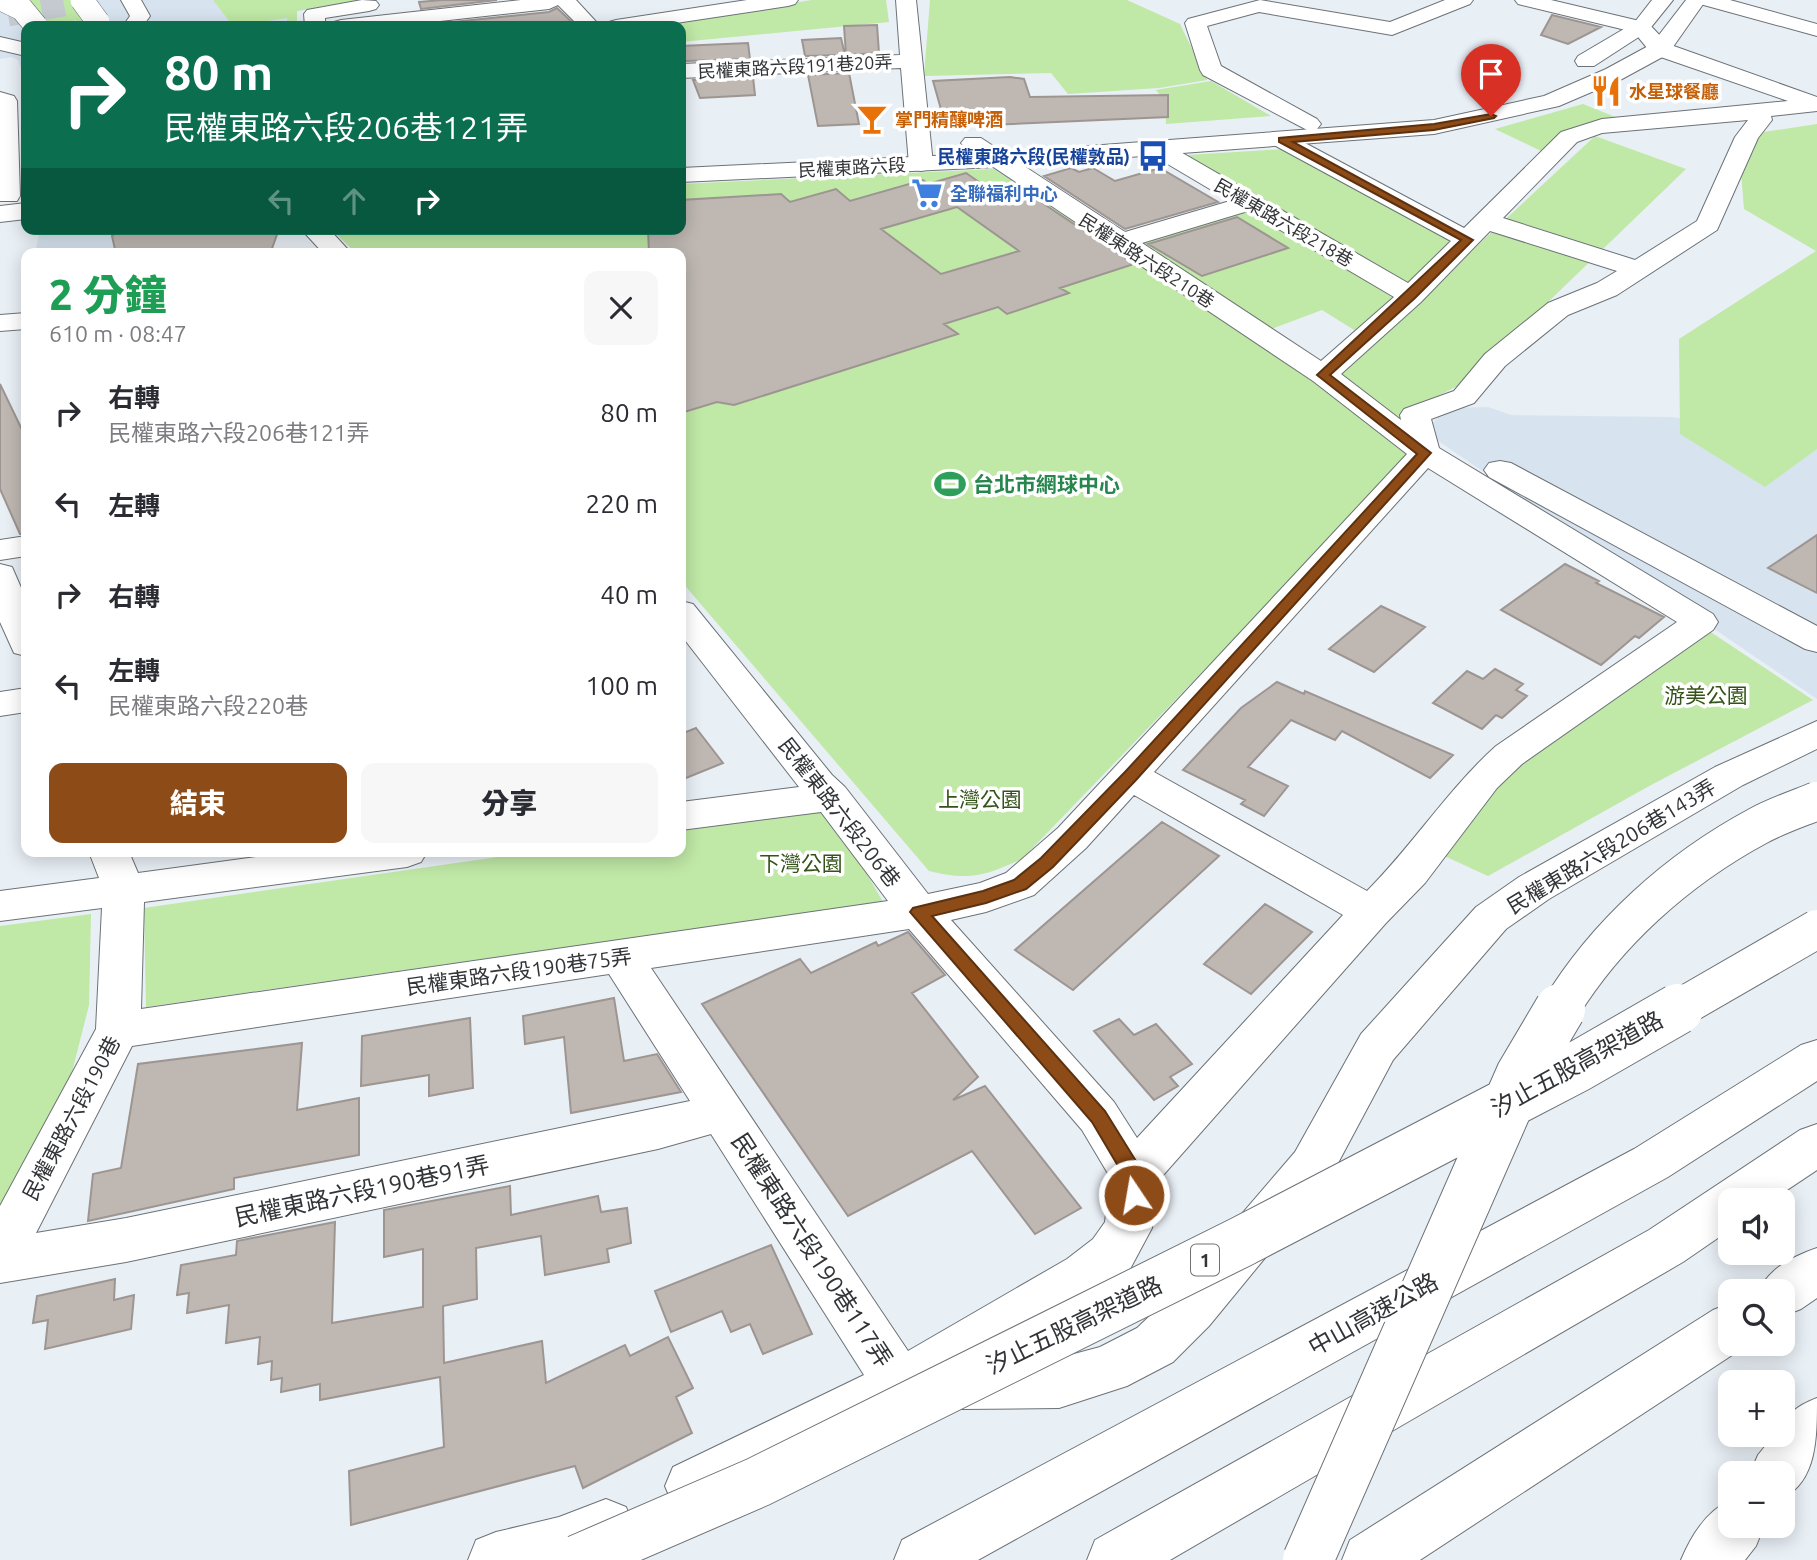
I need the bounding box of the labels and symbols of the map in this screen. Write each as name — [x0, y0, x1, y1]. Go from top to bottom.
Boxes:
pin — [1461, 44, 1521, 116]
street label: 民權東路六段191巷20弄 — [697, 51, 893, 81]
restaurant icon: 水星球餐廳 — [1589, 74, 1623, 108]
place label: 水星球餐廳 — [1629, 81, 1719, 101]
bar icon: 掌門精釀啤酒 — [855, 102, 889, 136]
place label: 掌門精釀啤酒 — [895, 109, 1003, 129]
bus stop icon: 民權東路六段(民權敦品) — [1136, 139, 1170, 173]
place label: 民權東路六段(民權敦品) — [938, 146, 1130, 167]
street label: 民權東路六段 — [798, 154, 906, 180]
street label: 民權東路六段218巷 — [1211, 174, 1357, 270]
supermarket icon: 全聯福利中心 — [910, 176, 944, 210]
place label: 全聯福利中心 — [950, 183, 1058, 203]
street label: 民權東路六段210巷 — [1076, 209, 1218, 311]
sports icon: 台北市網球中心 — [933, 467, 967, 501]
place label: 台北市網球中心 — [973, 472, 1120, 496]
park label: 游美公園 — [1664, 683, 1748, 707]
street label: 民權東路六段206巷 — [774, 733, 906, 891]
street label: 民權東路六段206巷143弄 — [1502, 774, 1720, 918]
park label: 上灣公園 — [938, 787, 1022, 811]
park label: 下灣公園 — [759, 851, 843, 875]
street label: 民權東路六段190巷75弄 — [405, 943, 633, 999]
street label: 汐止五股高架道路 — [1486, 1006, 1668, 1122]
street label: 民權東路六段190巷 — [18, 1032, 124, 1204]
street label: 民權東路六段190巷117弄 — [726, 1128, 898, 1372]
street label: 民權東路六段190巷91弄 — [232, 1151, 492, 1231]
position arrow — [1097, 1158, 1171, 1232]
road number: 1 — [1191, 1244, 1219, 1276]
street label: 中山高速公路 — [1303, 1267, 1443, 1361]
street label: 汐止五股高架道路 — [982, 1271, 1166, 1379]

